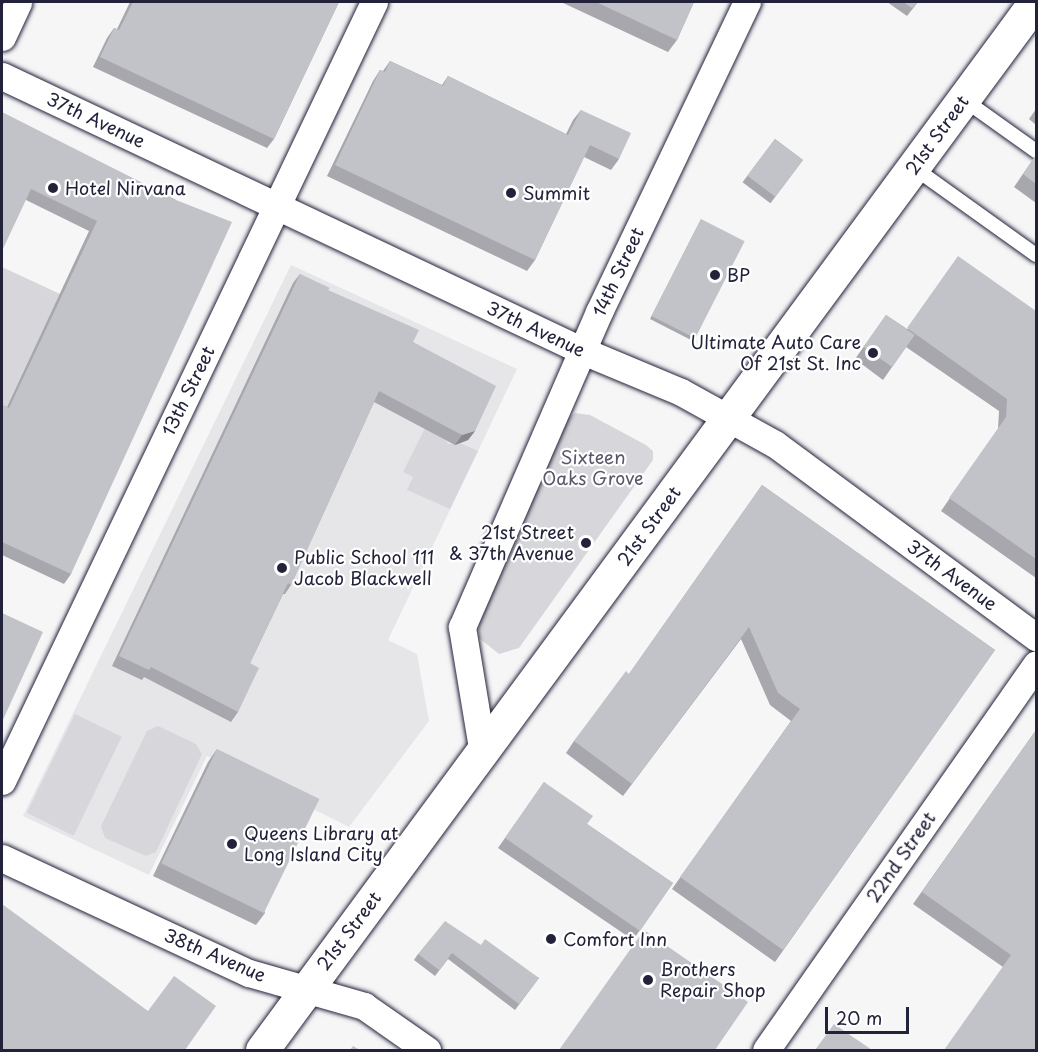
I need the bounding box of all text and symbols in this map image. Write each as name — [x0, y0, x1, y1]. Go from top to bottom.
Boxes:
street label: 37th Avenue — [43, 88, 149, 152]
street label: 21st Street — [900, 90, 974, 180]
place label: Hotel Nirvana — [65, 177, 186, 199]
marker: Hotel Nirvana — [46, 181, 60, 195]
place label: Summit — [523, 182, 590, 204]
marker: Summit — [504, 186, 518, 200]
street label: 14th Street — [588, 224, 648, 320]
place label: BP — [727, 264, 750, 286]
marker: BP — [708, 268, 722, 282]
street label: 37th Avenue — [483, 297, 589, 361]
place label: Ultimate Auto Care Of 21st St. Inc — [691, 332, 861, 374]
street label: 13th Street — [157, 343, 219, 439]
marker: Ultimate Auto Care Of 21st St. Inc — [866, 346, 880, 360]
park label: Sixteen Oaks Grove — [542, 447, 644, 490]
street label: 21st Street — [612, 481, 686, 571]
place label: 21st Street & 37th Avenue — [448, 522, 574, 564]
street label: 37th Avenue — [903, 535, 1001, 615]
marker: 21st Street & 37th Avenue — [579, 536, 593, 550]
place label: Public School 111 Jacob Blackwell — [294, 547, 435, 590]
marker: Public School 111 Jacob Blackwell — [275, 561, 289, 575]
street label: 22nd Street — [862, 808, 940, 906]
place label: Queens Library at Long Island City — [244, 823, 400, 866]
marker: Queens Library at Long Island City — [225, 837, 239, 851]
street label: 21st Street — [312, 886, 386, 976]
street label: 38th Avenue — [161, 924, 269, 986]
place label: Comfort Inn — [563, 928, 668, 950]
marker: Comfort Inn — [544, 932, 558, 946]
place label: Brothers Repair Shop — [660, 959, 765, 1002]
marker: Brothers Repair Shop — [641, 973, 655, 987]
scale bar — [828, 995, 912, 1033]
text: 20 m — [836, 1004, 882, 1031]

